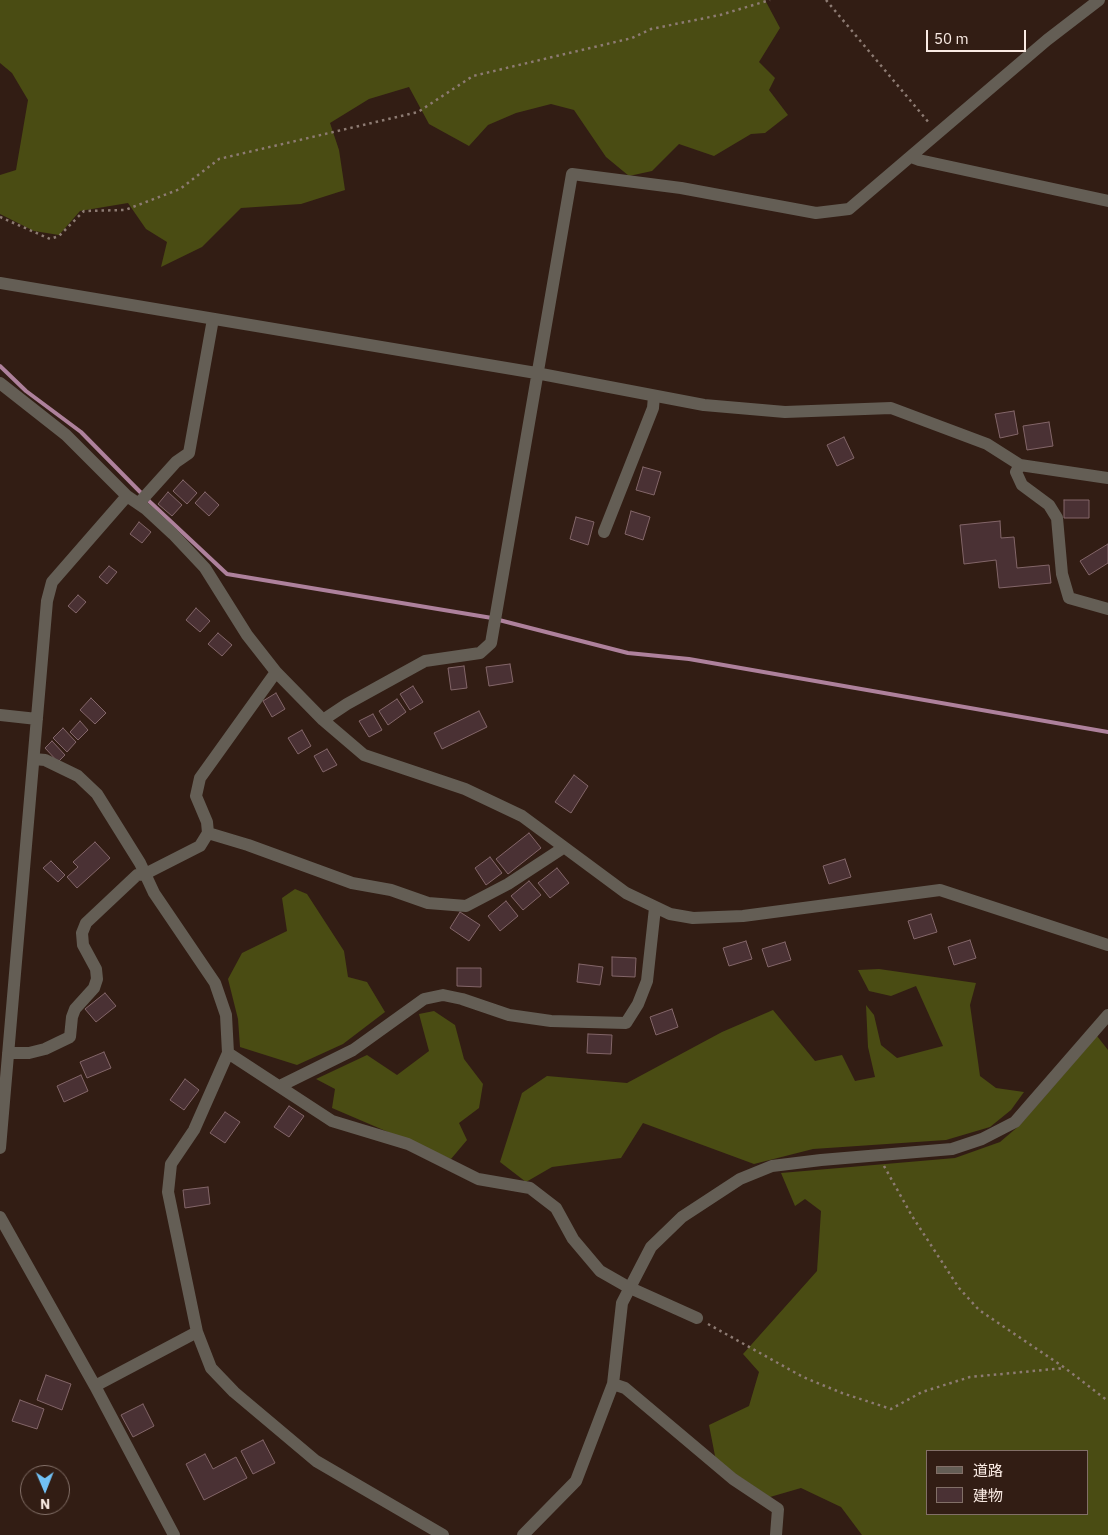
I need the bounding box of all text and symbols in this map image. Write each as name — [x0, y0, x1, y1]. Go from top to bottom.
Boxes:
scale bar — [928, 20, 1028, 52]
text: 50 m — [934, 29, 969, 48]
legend — [926, 1450, 1088, 1515]
text: 道路 — [973, 1461, 1003, 1480]
north arrow — [20, 1465, 70, 1515]
text: 建物 — [973, 1486, 1003, 1505]
text: N — [40, 1495, 50, 1513]

